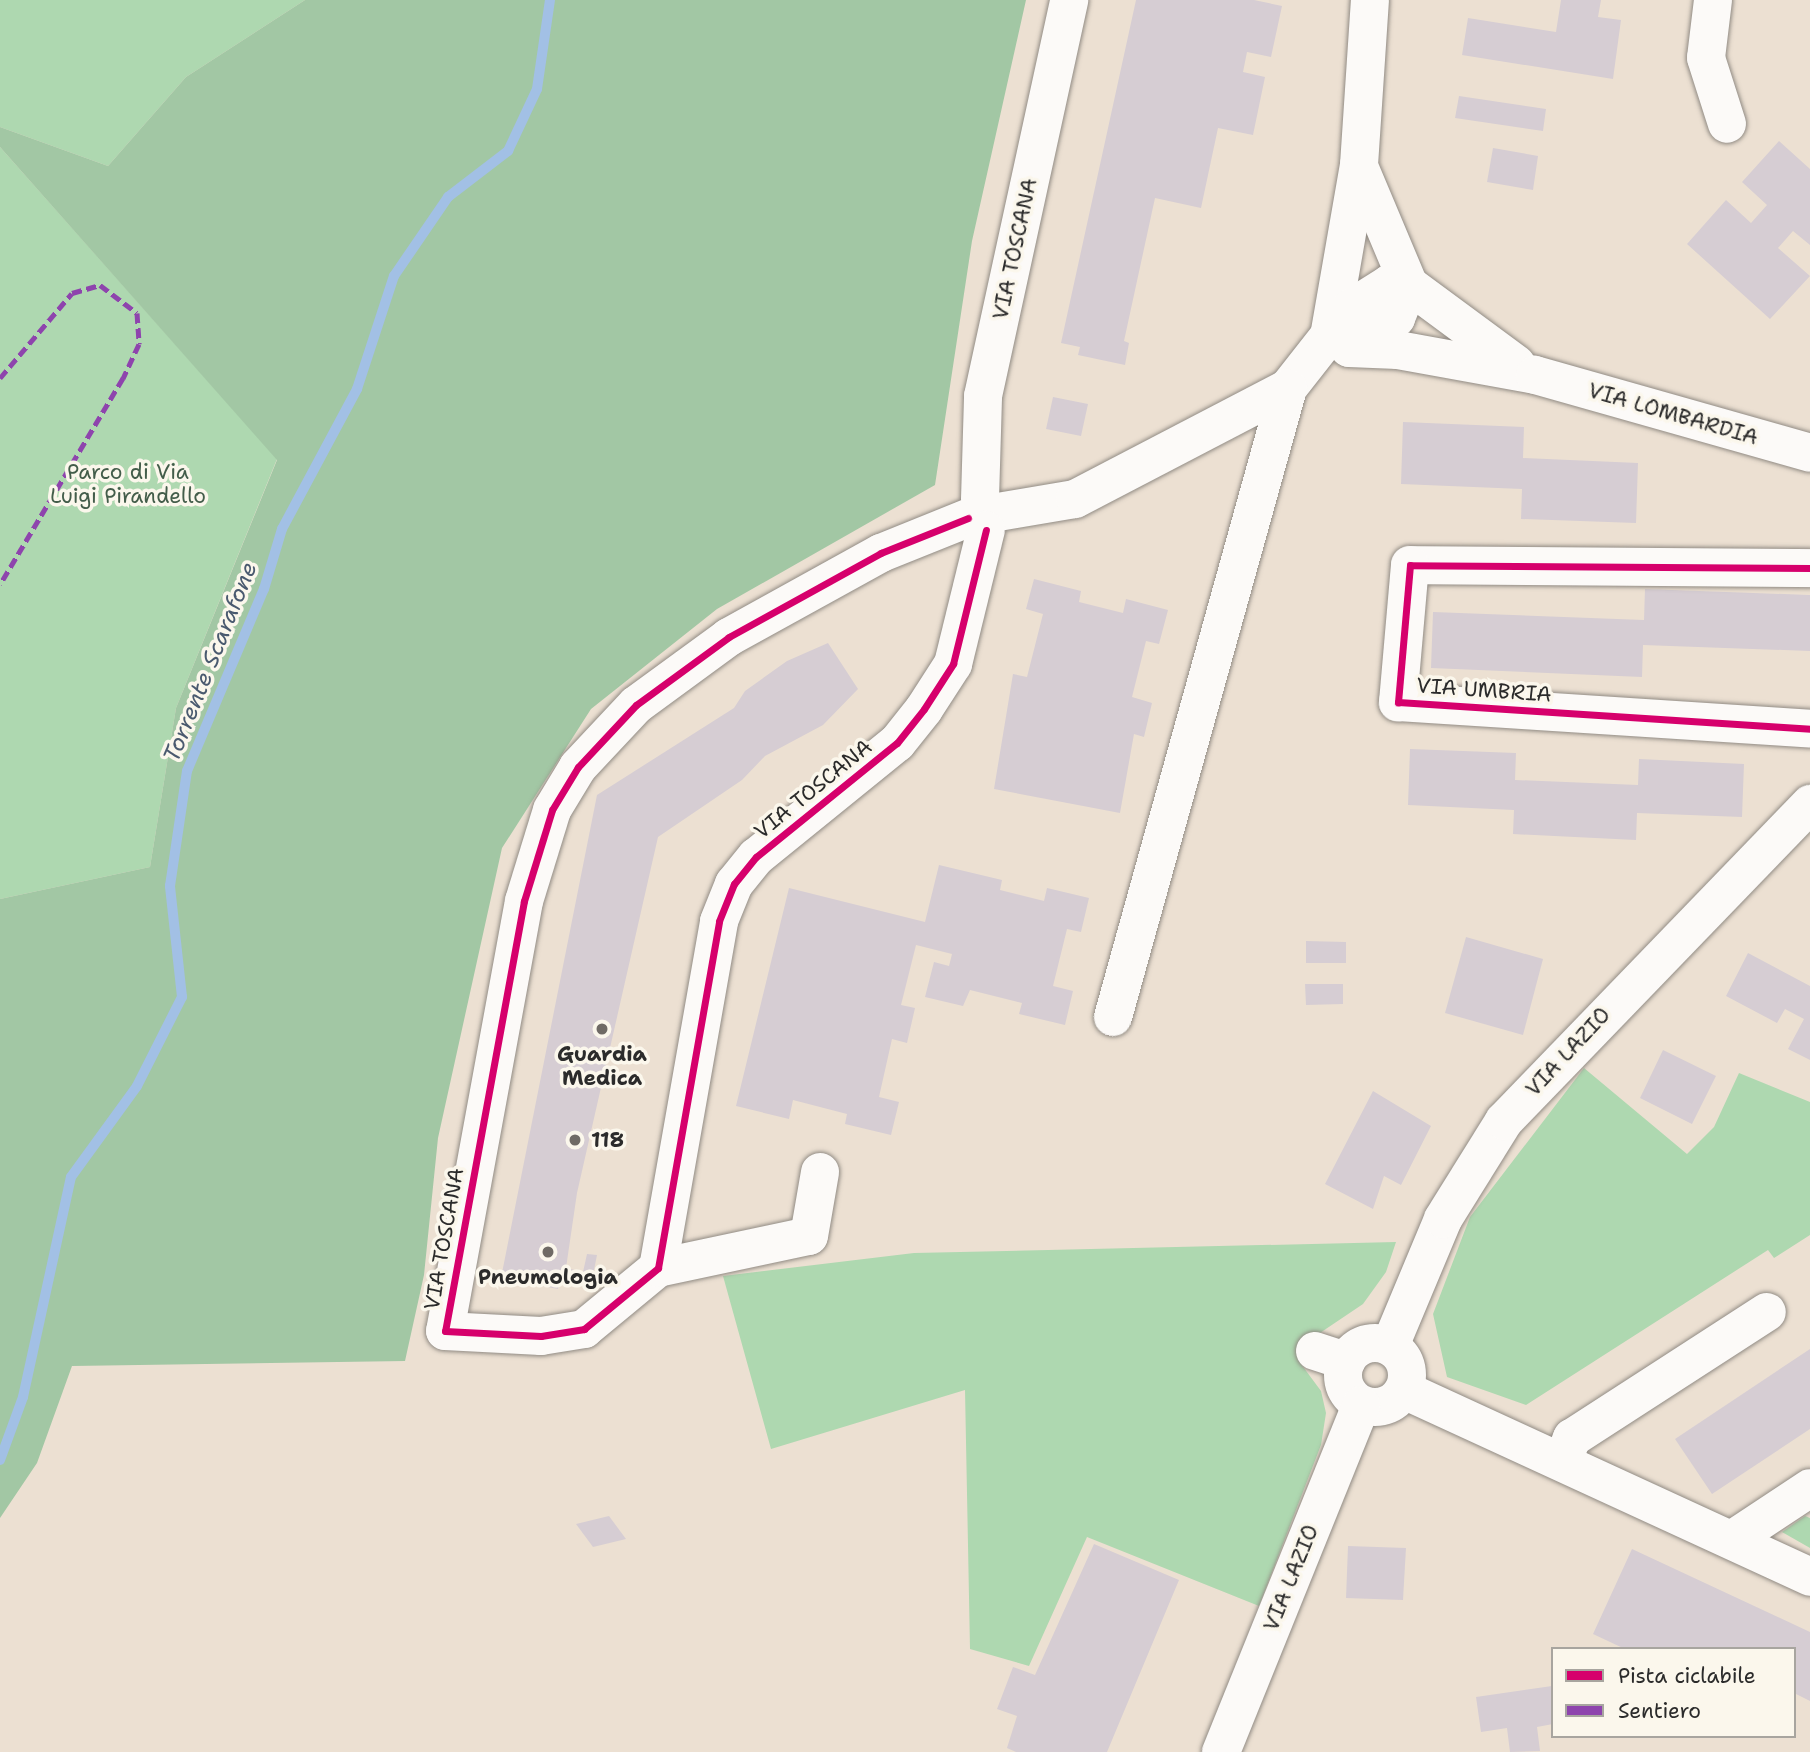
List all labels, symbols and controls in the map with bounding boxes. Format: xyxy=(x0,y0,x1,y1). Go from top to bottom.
street label: VIA TOSCANA xyxy=(988,176,1042,322)
street label: VIA LOMBARDIA xyxy=(1585,378,1761,450)
park label: Parco di Via Luigi Pirandello xyxy=(50,459,206,509)
water label: Torrente Scarafone xyxy=(157,558,263,766)
street label: VIA UMBRIA xyxy=(1416,673,1552,707)
street label: VIA TOSCANA xyxy=(749,734,877,844)
street label: VIA LAZIO xyxy=(1520,1002,1616,1102)
marker: Guardia Medica xyxy=(592,1019,612,1039)
place label: Guardia Medica xyxy=(557,1041,647,1091)
place label: 118 xyxy=(591,1127,624,1153)
marker: 118 xyxy=(565,1130,585,1150)
street label: VIA TOSCANA xyxy=(419,1166,469,1312)
marker: Pneumologia xyxy=(538,1242,558,1262)
place label: Pneumologia xyxy=(478,1264,618,1290)
street label: VIA LAZIO xyxy=(1258,1521,1324,1635)
legend xyxy=(1551,1647,1796,1738)
text: Pista ciclabile xyxy=(1618,1662,1756,1690)
text: Sentiero xyxy=(1618,1697,1701,1725)

